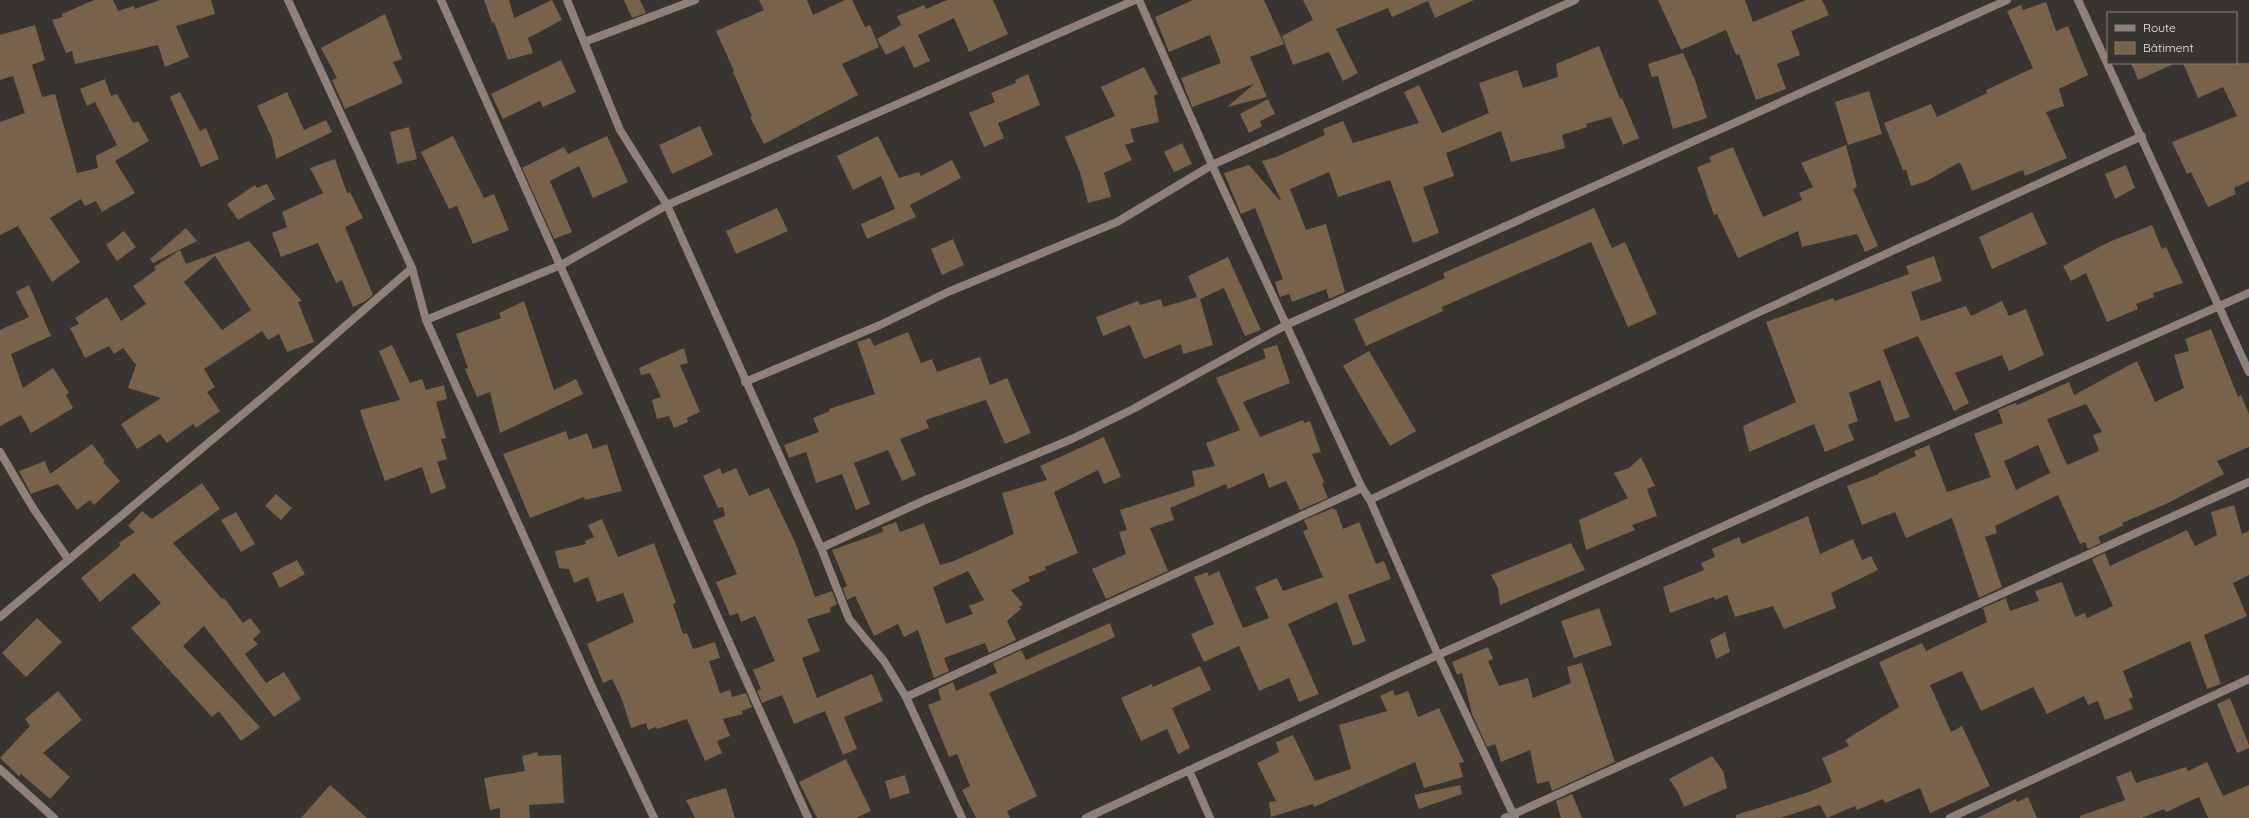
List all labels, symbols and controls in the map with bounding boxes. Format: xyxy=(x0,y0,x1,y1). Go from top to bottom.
legend xyxy=(2107,12,2237,64)
text: Route xyxy=(2143,20,2176,35)
text: Bâtiment xyxy=(2143,40,2193,55)

